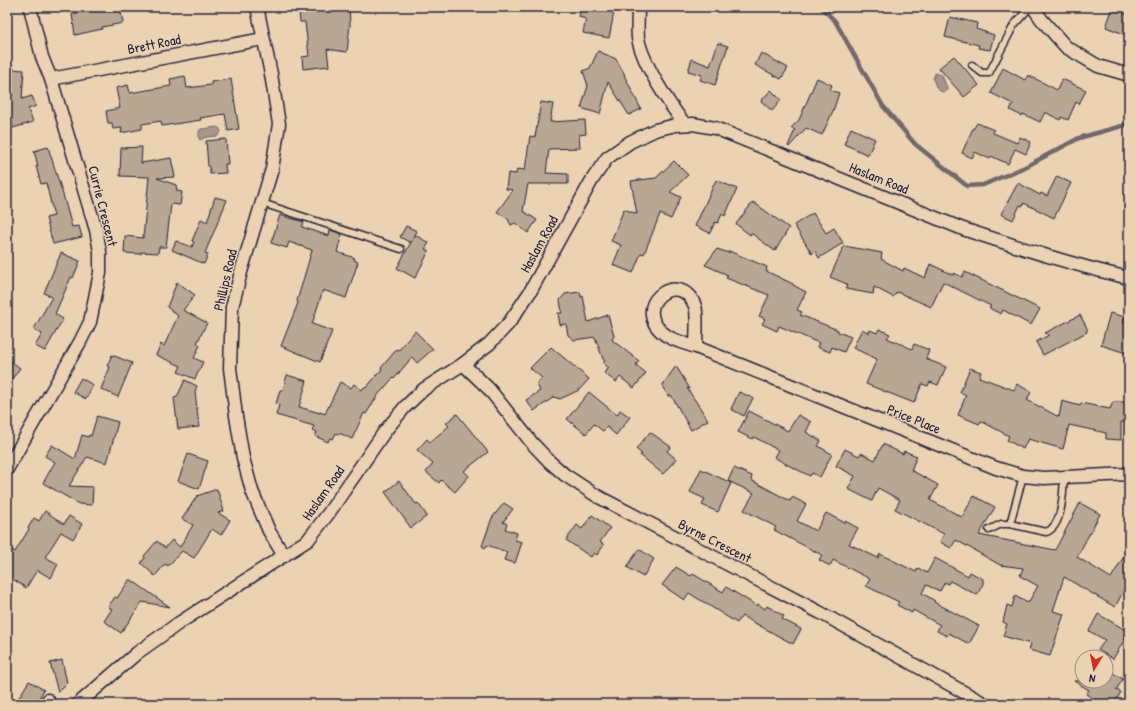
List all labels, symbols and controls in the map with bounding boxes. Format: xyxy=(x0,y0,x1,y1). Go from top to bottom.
street label: Brett Road xyxy=(126,29,183,58)
street label: Haslam Road xyxy=(847,157,912,198)
street label: Currie Crescent xyxy=(84,164,123,248)
street label: Haslam Road xyxy=(515,211,562,276)
street label: Phillips Road xyxy=(208,247,242,313)
street label: Price Place xyxy=(884,399,944,438)
street label: Haslam Road xyxy=(297,461,349,524)
street label: Byrne Crescent xyxy=(675,514,755,568)
north arrow xyxy=(1074,649,1114,689)
text: N xyxy=(1088,671,1096,686)

